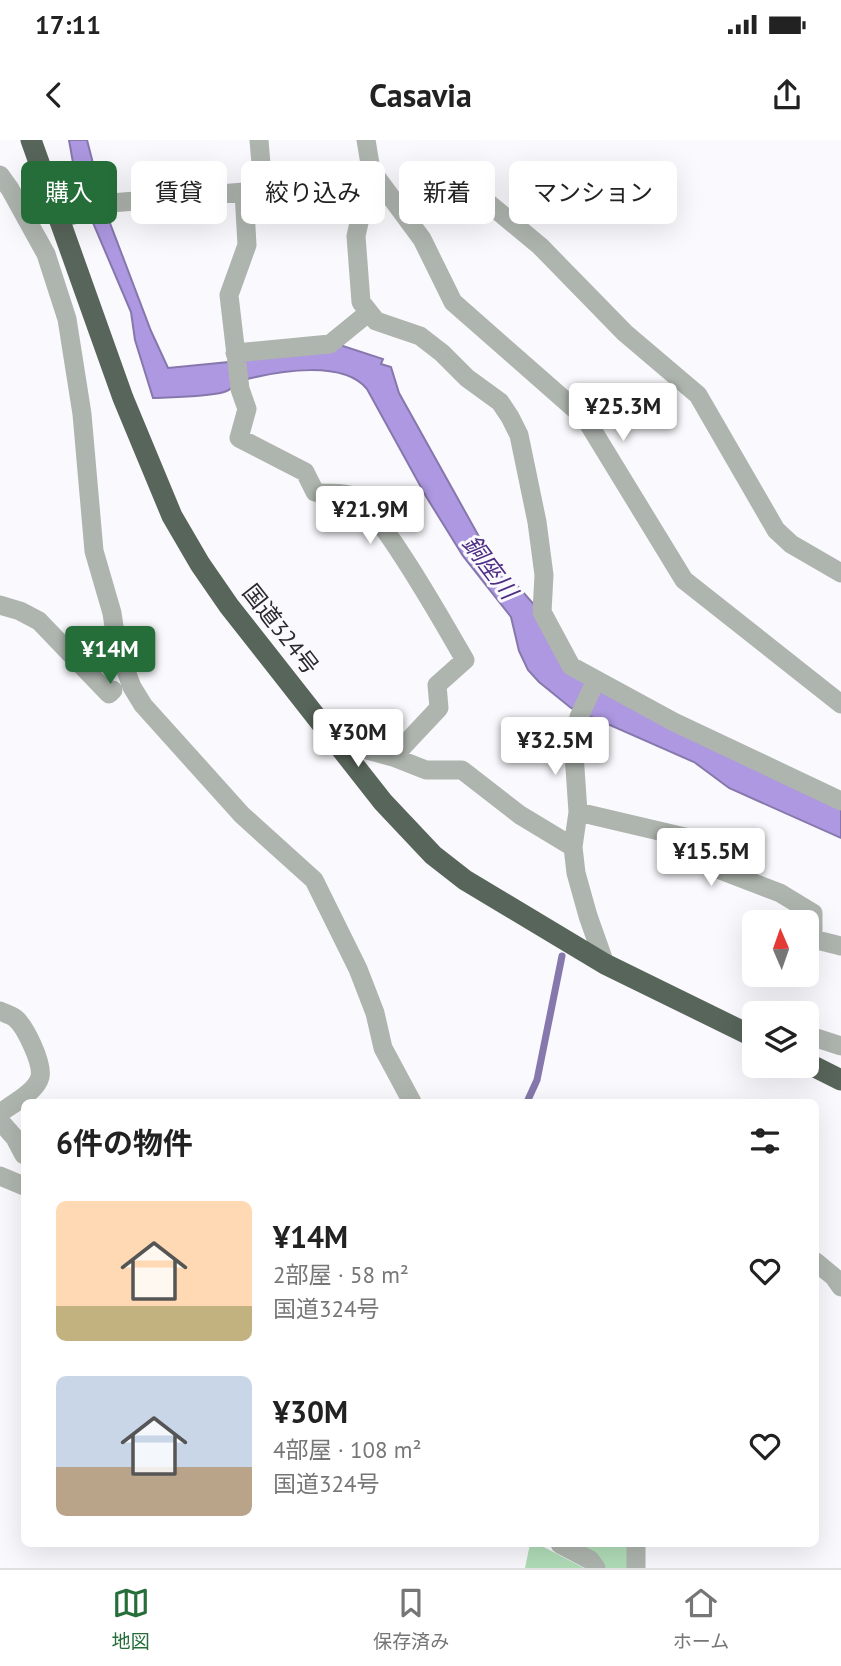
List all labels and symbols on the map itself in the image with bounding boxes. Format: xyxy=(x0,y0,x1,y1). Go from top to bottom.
pin: ¥25.3M xyxy=(566,384,680,443)
pin: ¥21.9M xyxy=(313,486,427,546)
water label: 銅座川 xyxy=(456,529,526,607)
street label: 国道324号 xyxy=(237,578,325,680)
pin: ¥14M xyxy=(69,626,151,686)
pin: ¥30M xyxy=(317,710,399,769)
pin: ¥32.5M xyxy=(498,718,612,777)
pin: ¥15.5M xyxy=(654,828,768,888)
north arrow xyxy=(742,910,819,987)

